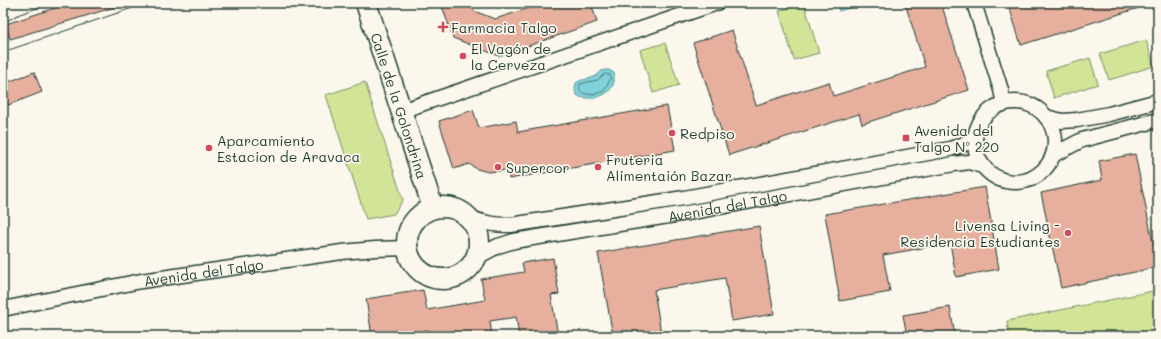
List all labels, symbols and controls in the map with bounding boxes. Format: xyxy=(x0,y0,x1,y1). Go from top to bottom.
place label: Farmacia Talgo xyxy=(451,18,557,37)
marker: Farmacia Talgo xyxy=(438,22,448,32)
street label: Calle de la Golondrina xyxy=(367,30,432,181)
place label: El Vagón de la Cerveza xyxy=(471,39,551,74)
marker: El Vagón de la Cerveza xyxy=(458,51,468,61)
place label: Avenida del Talgo Nº 220 xyxy=(914,121,999,156)
place label: Redpiso xyxy=(680,124,735,143)
marker: Redpiso xyxy=(667,128,677,138)
place label: Aparcamiento Estacion de Aravaca xyxy=(217,131,360,166)
marker: Avenida del Talgo Nº 220 xyxy=(901,133,911,143)
marker: Aparcamiento Estacion de Aravaca xyxy=(204,143,214,153)
place label: Fruteria Alimentaión Bazar xyxy=(606,150,732,185)
place label: Supercor xyxy=(506,158,569,177)
marker: Supercor xyxy=(493,162,503,172)
marker: Fruteria Alimentaión Bazar xyxy=(593,162,603,172)
street label: Avenida del Talgo xyxy=(666,185,788,225)
place label: Livensa Living - Residencia Estudiantes xyxy=(900,216,1060,251)
marker: Livensa Living - Residencia Estudiantes xyxy=(1063,228,1073,238)
street label: Avenida del Talgo xyxy=(142,254,265,290)

